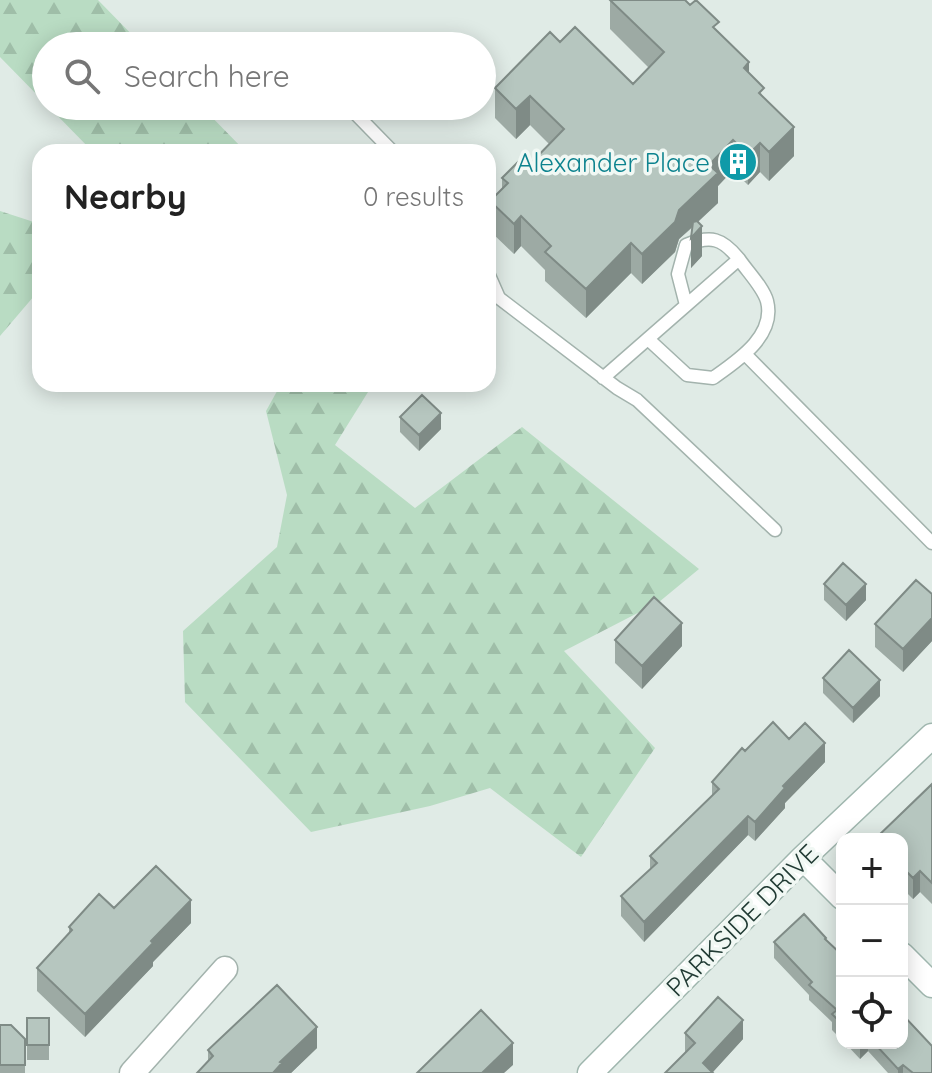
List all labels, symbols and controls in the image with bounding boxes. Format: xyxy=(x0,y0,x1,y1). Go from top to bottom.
search box xyxy=(32,32,496,120)
icon: search xyxy=(60,54,104,98)
text: Search here xyxy=(124,57,290,95)
building icon: Alexander Place xyxy=(717,141,759,183)
place label: Alexander Place xyxy=(517,146,710,179)
text: Nearby xyxy=(64,175,187,218)
text: 0 results xyxy=(363,180,464,213)
map controls xyxy=(836,833,908,1049)
button: + xyxy=(836,833,908,905)
street label: PARKSIDE DRIVE xyxy=(659,837,825,1003)
button: − xyxy=(836,905,908,977)
button: locate xyxy=(836,977,908,1049)

